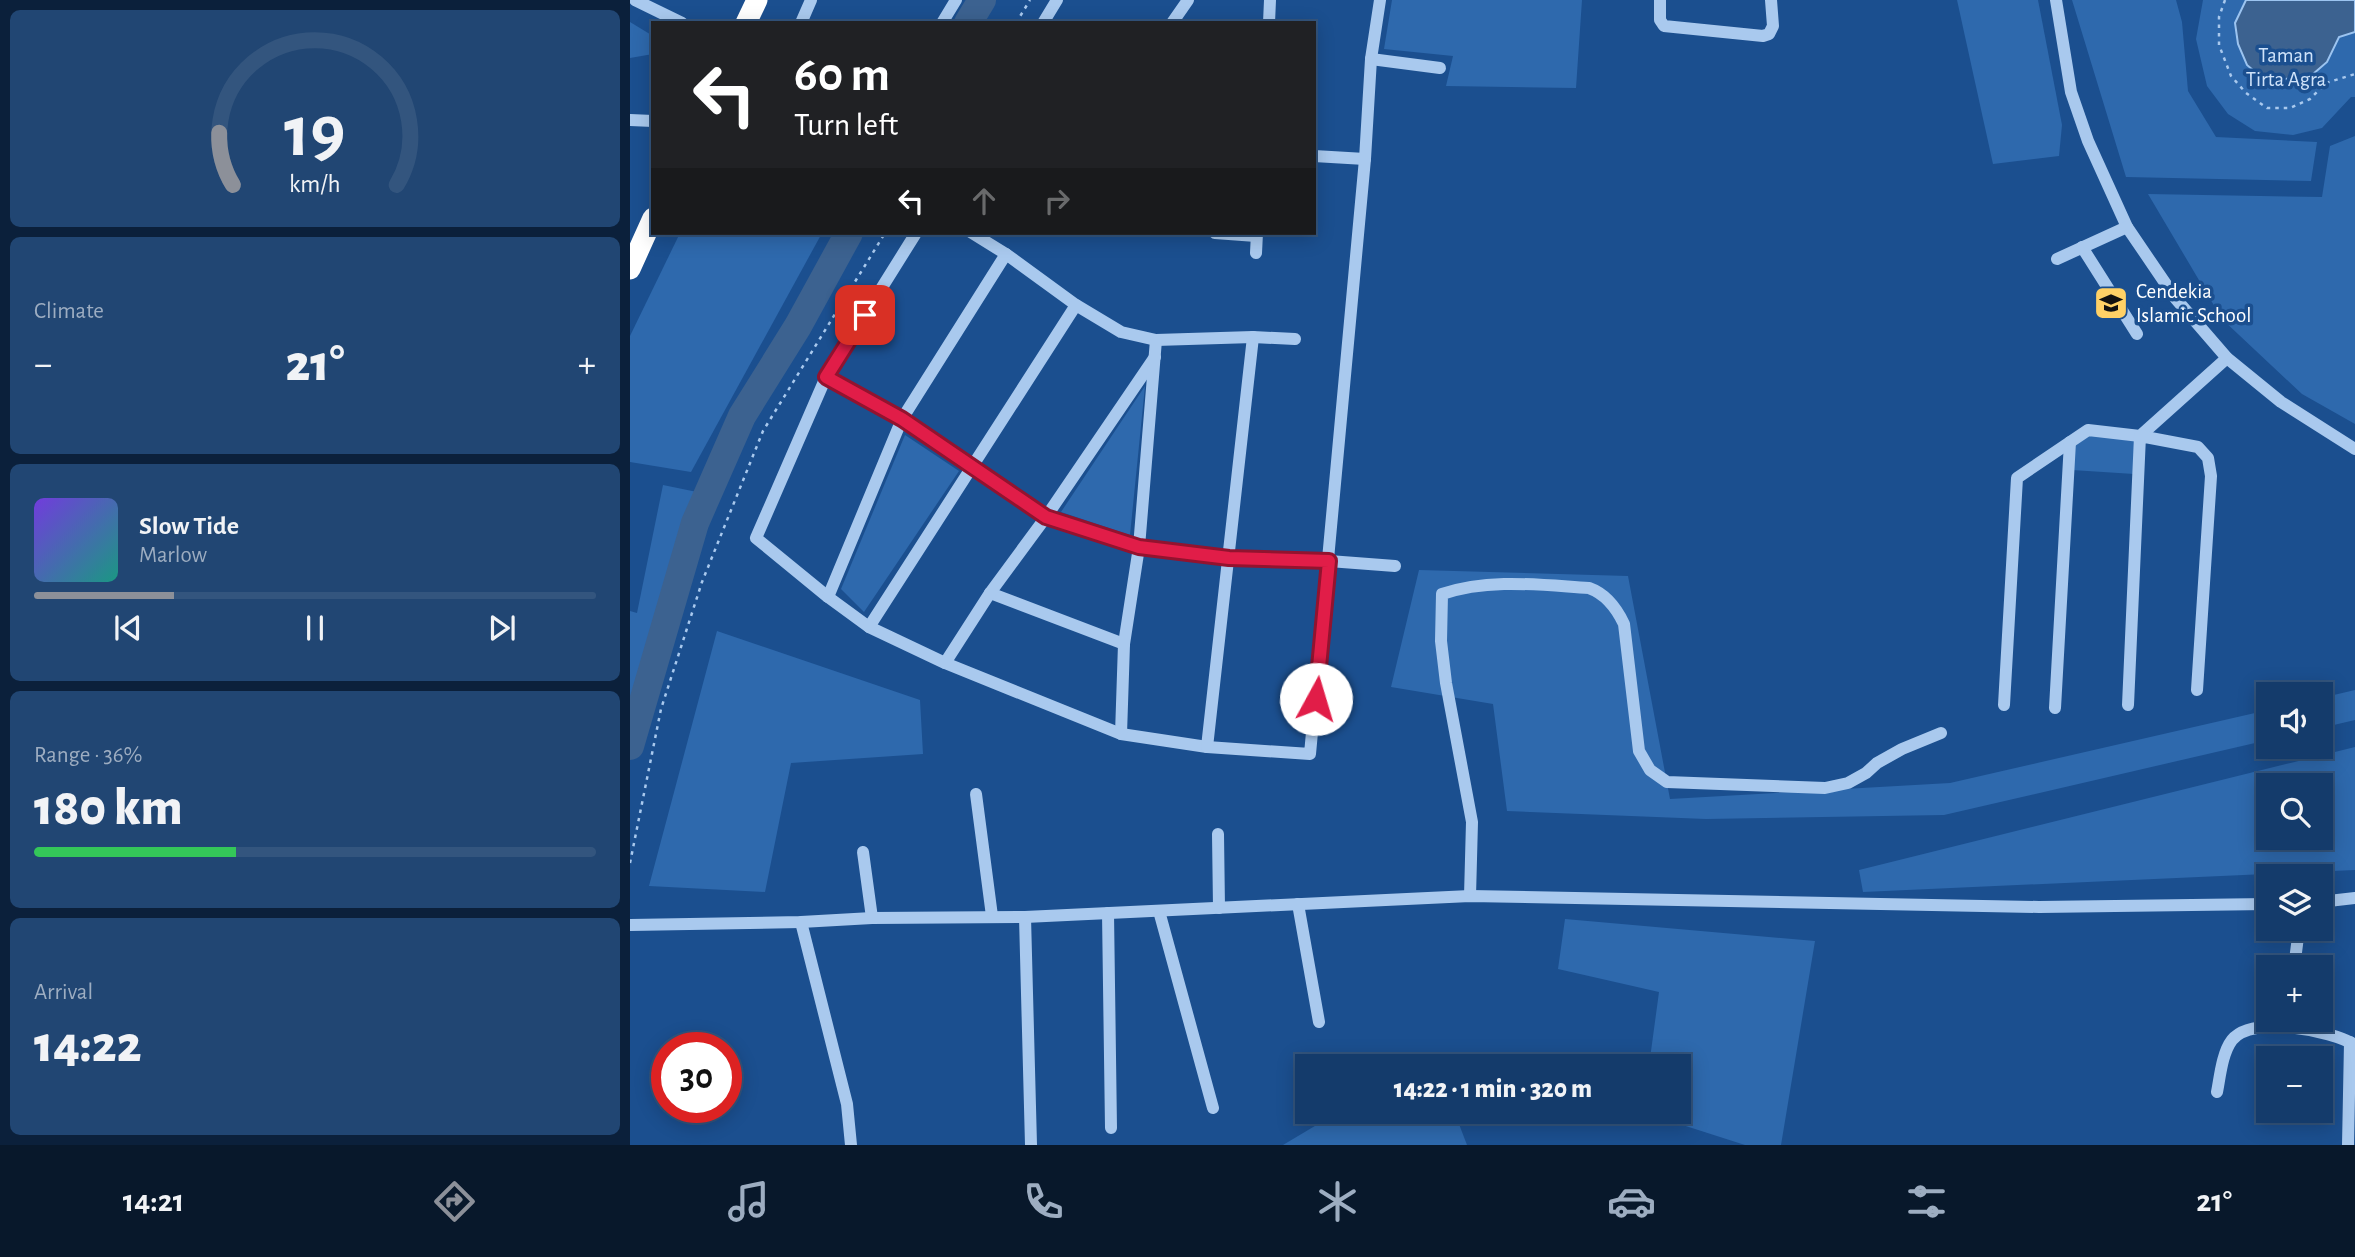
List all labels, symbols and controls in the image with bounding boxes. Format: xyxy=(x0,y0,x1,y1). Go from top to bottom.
park label: Taman Tirta Agra xyxy=(2246,45,2327,90)
icon: left xyxy=(679,49,770,140)
text: 60 m xyxy=(794,51,890,100)
text: 19 xyxy=(284,97,346,170)
text: Turn left xyxy=(794,109,898,141)
text: km/h xyxy=(289,171,341,196)
icon: left xyxy=(892,182,930,220)
icon: ahead xyxy=(965,182,1003,220)
icon: right xyxy=(1038,182,1076,220)
place label: Cendekia Islamic School xyxy=(2136,281,2251,326)
school or university icon: Cendekia Islamic School xyxy=(2092,284,2130,322)
pin xyxy=(835,285,895,345)
icon: arrive xyxy=(846,296,884,334)
text: Climate xyxy=(34,300,104,323)
text: 21° xyxy=(285,338,345,390)
text: − xyxy=(34,346,52,384)
text: + xyxy=(578,346,596,384)
text: Slow Tide xyxy=(139,513,239,539)
text: Marlow xyxy=(139,544,207,567)
icon: previous xyxy=(109,609,147,647)
icon: pause xyxy=(296,609,334,647)
icon: next xyxy=(483,609,521,647)
position arrow xyxy=(1279,662,1353,736)
map controls xyxy=(2256,682,2333,1123)
button: sound xyxy=(2256,682,2333,759)
text: Range · 36% xyxy=(34,744,142,767)
button: search xyxy=(2256,773,2333,850)
text: 180 km xyxy=(34,782,183,834)
button: layers xyxy=(2256,864,2333,941)
button: + xyxy=(2256,955,2333,1032)
text: Arrival xyxy=(34,981,93,1004)
text: 14:22 xyxy=(34,1019,142,1071)
speed limit sign: 30 xyxy=(651,1032,742,1123)
button: − xyxy=(2256,1046,2333,1123)
text: 14:22 · 1 min · 320 m xyxy=(1394,1076,1592,1102)
icon: directions xyxy=(430,1177,479,1226)
icon: music xyxy=(724,1177,773,1226)
icon: phone xyxy=(1019,1177,1068,1226)
icon: climate xyxy=(1313,1177,1362,1226)
icon: car xyxy=(1607,1177,1656,1226)
icon: filters xyxy=(1902,1177,1951,1226)
text: 14:21 xyxy=(123,1185,184,1217)
text: 21° xyxy=(2196,1185,2232,1217)

